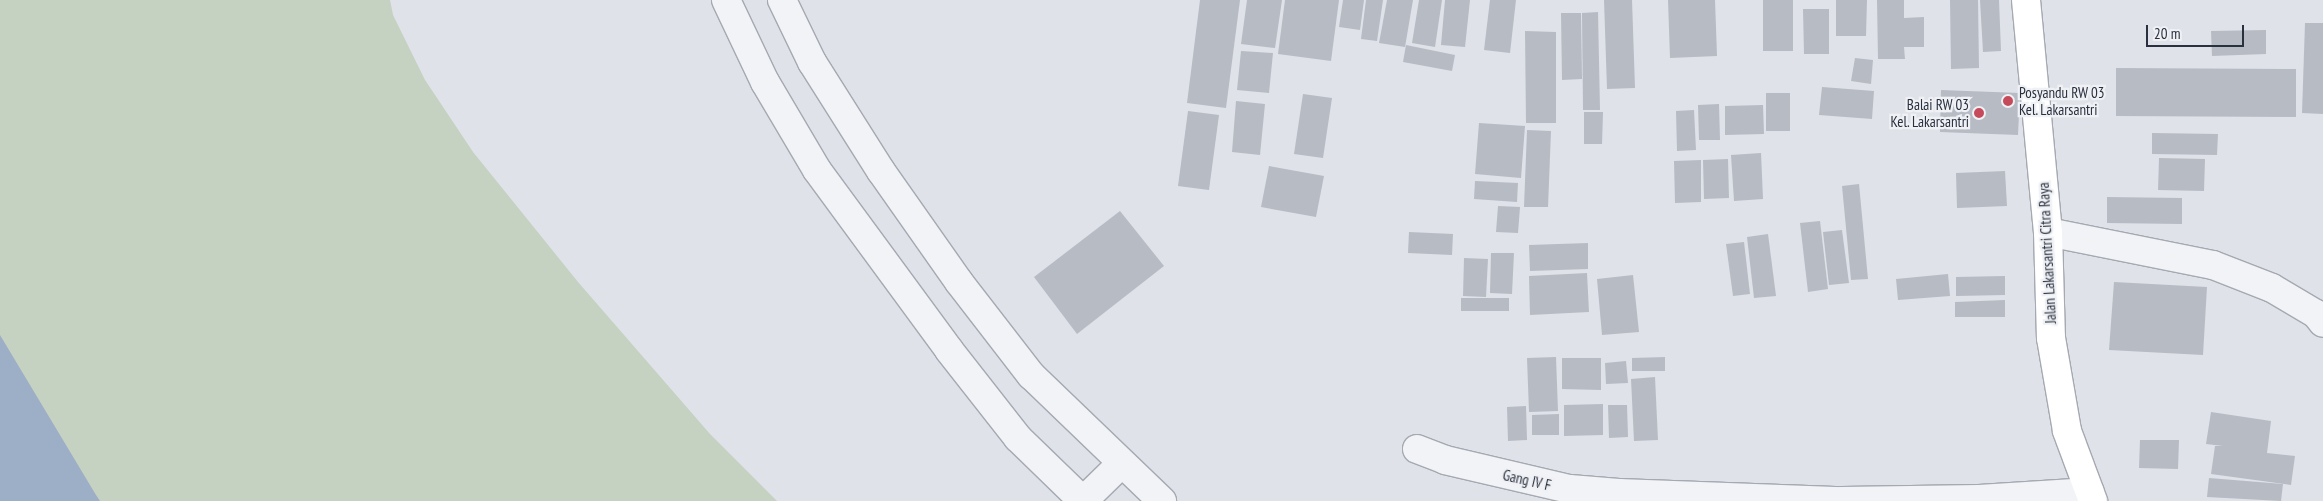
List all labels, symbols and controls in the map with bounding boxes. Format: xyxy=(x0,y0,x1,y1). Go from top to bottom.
scale bar xyxy=(2148,15,2246,47)
text: 20 m xyxy=(2154,24,2180,43)
place label: Posyandu RW 03 Kel. Lakarsantri xyxy=(2019,83,2105,118)
marker: Posyandu RW 03 Kel. Lakarsantri xyxy=(2001,94,2015,108)
place label: Balai RW 03 Kel. Lakarsantri xyxy=(1890,95,1969,130)
marker: Balai RW 03 Kel. Lakarsantri xyxy=(1973,107,1985,119)
street label: Jalan Lakarsantri Citra Raya xyxy=(2034,182,2060,324)
street label: Gang IV F xyxy=(1501,466,1553,494)

